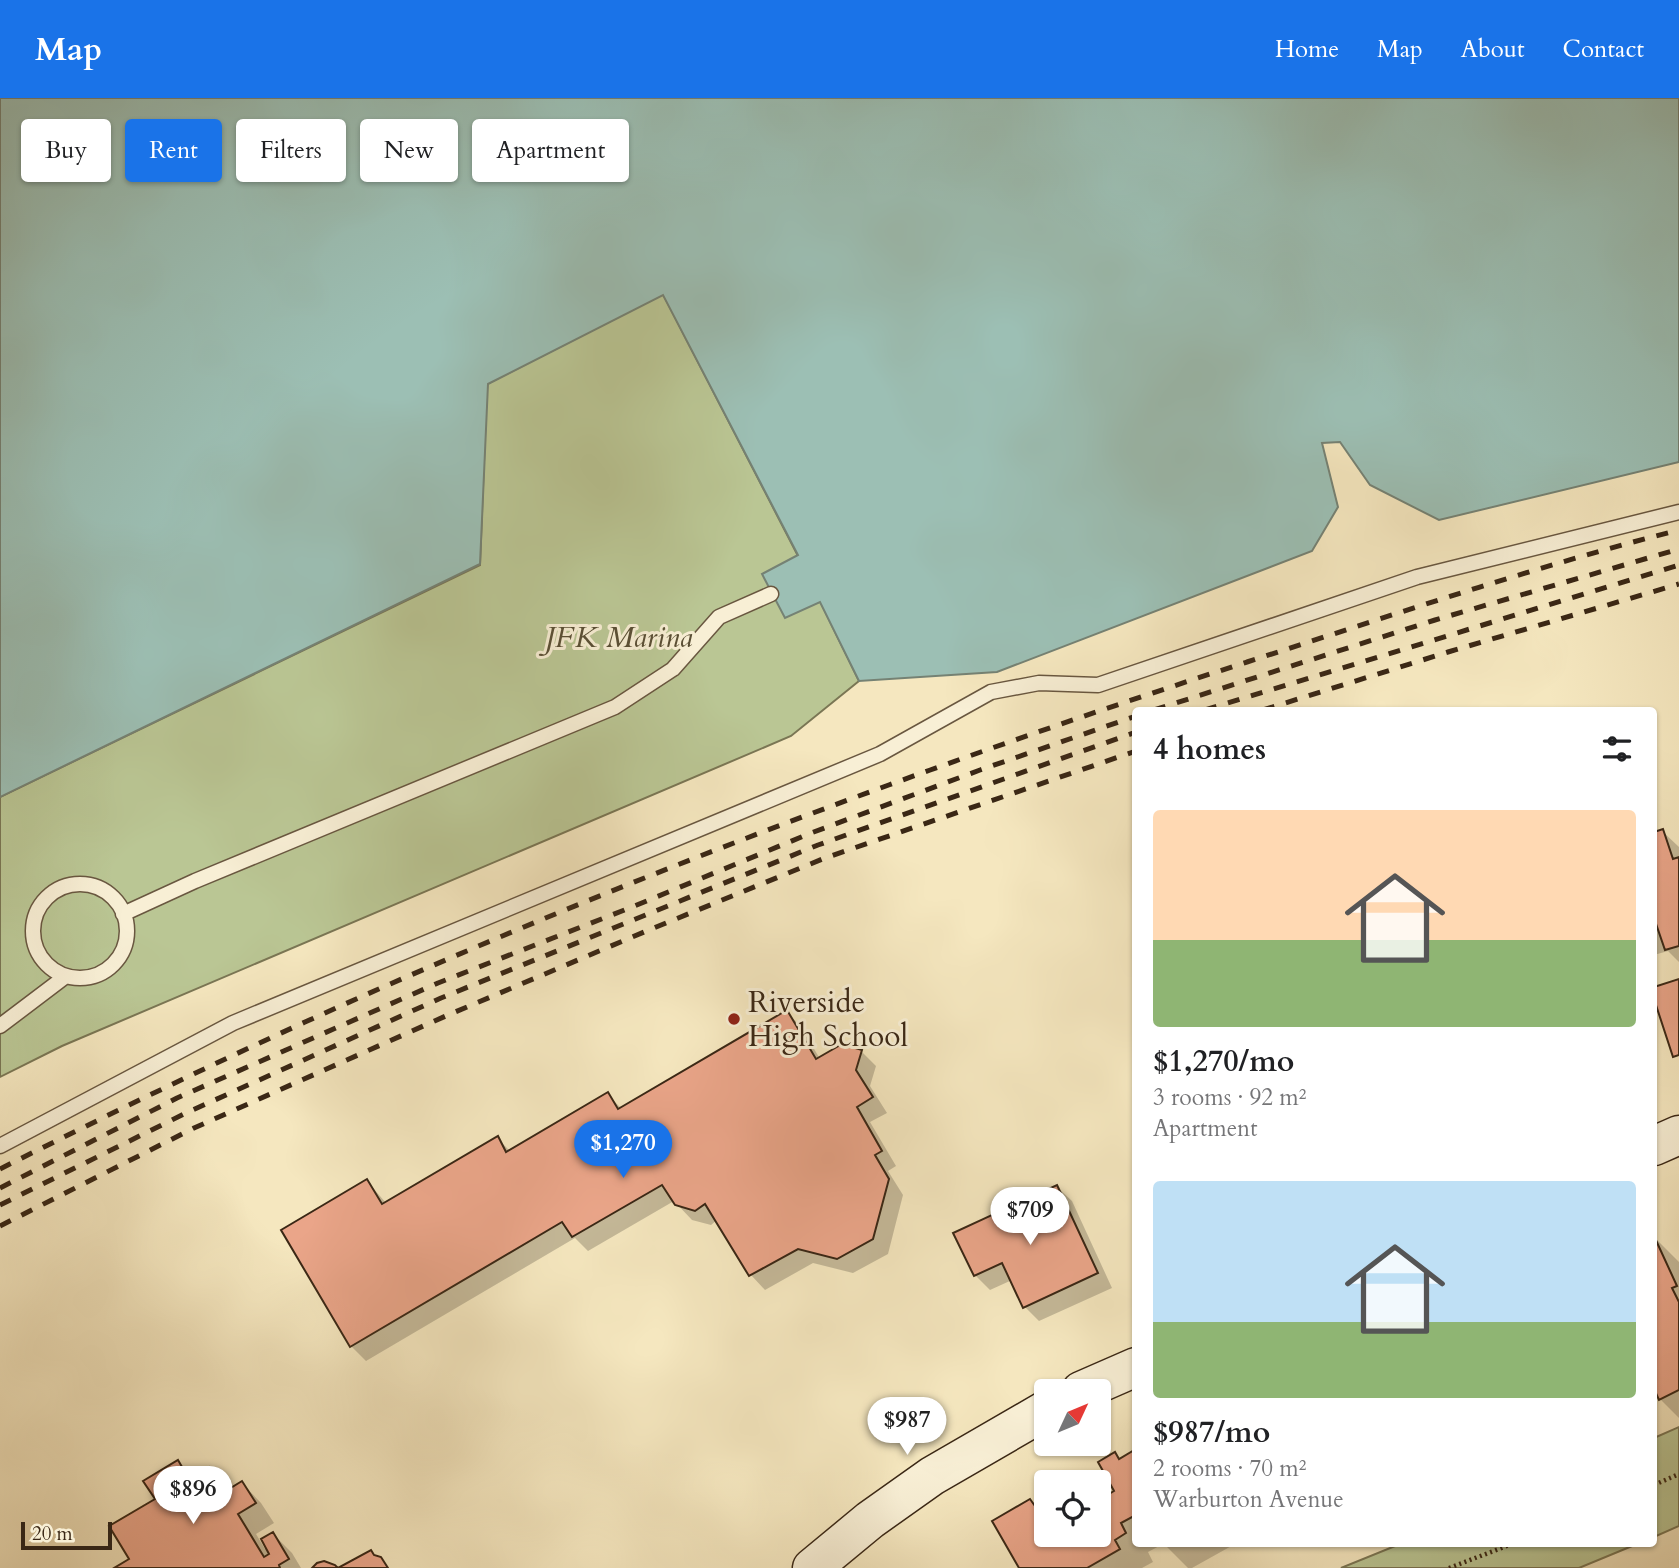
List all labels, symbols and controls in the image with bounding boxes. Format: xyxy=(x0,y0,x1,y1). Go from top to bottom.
text: Map xyxy=(35,27,102,72)
text: Home xyxy=(1275,33,1339,66)
text: Map xyxy=(1377,33,1423,66)
text: About xyxy=(1461,33,1525,66)
text: Contact xyxy=(1563,33,1644,66)
chip: Buy xyxy=(21,119,111,182)
chip: Rent xyxy=(125,119,222,182)
chip: Filters xyxy=(236,119,346,182)
chip: New xyxy=(360,119,458,182)
chip: Apartment xyxy=(472,119,629,182)
park label: JFK Marina xyxy=(538,617,693,658)
text: 4 homes xyxy=(1153,729,1266,770)
icon: filters xyxy=(1598,730,1636,768)
icon: home xyxy=(1332,855,1458,981)
place label: Riverside High School xyxy=(748,982,908,1057)
marker: Riverside High School xyxy=(726,1011,742,1027)
text: $1,270/mo xyxy=(1153,1041,1294,1082)
text: 3 rooms · 92 m² xyxy=(1153,1082,1306,1113)
text: Apartment xyxy=(1153,1113,1257,1144)
pin: $1,270 xyxy=(566,1121,680,1180)
text: $1,270 xyxy=(590,1127,656,1158)
pin: $709 xyxy=(989,1188,1071,1247)
text: $709 xyxy=(1006,1194,1054,1225)
icon: home xyxy=(1332,1226,1458,1352)
north arrow xyxy=(1034,1379,1111,1456)
map controls xyxy=(1034,1379,1111,1547)
pin: $987 xyxy=(866,1398,948,1457)
text: $987 xyxy=(883,1404,931,1435)
text: $987/mo xyxy=(1153,1412,1270,1453)
text: 2 rooms · 70 m² xyxy=(1153,1453,1306,1484)
pin: $896 xyxy=(152,1466,234,1526)
button: locate xyxy=(1034,1470,1111,1547)
text: $896 xyxy=(169,1473,217,1504)
text: Warburton Avenue xyxy=(1153,1484,1344,1515)
scale bar xyxy=(21,1519,112,1551)
text: 20 m xyxy=(32,1521,73,1547)

